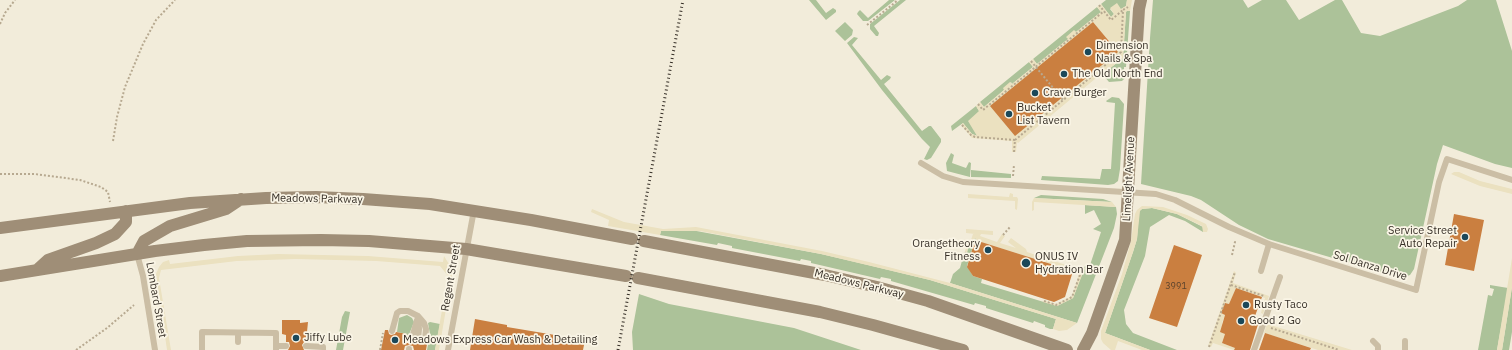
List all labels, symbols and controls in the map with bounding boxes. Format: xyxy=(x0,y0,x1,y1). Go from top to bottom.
place label: Dimension Nails & Spa xyxy=(1096,39,1152,65)
marker: Dimension Nails & Spa xyxy=(1083,47,1093,57)
place label: The Old North End xyxy=(1072,67,1163,81)
marker: The Old North End xyxy=(1059,69,1069,79)
place label: Crave Burger xyxy=(1043,86,1107,100)
marker: Crave Burger xyxy=(1030,88,1040,98)
place label: Bucket List Tavern xyxy=(1017,101,1070,127)
marker: Bucket List Tavern xyxy=(1004,109,1014,119)
street label: Limelight Avenue xyxy=(1120,136,1138,222)
street label: Meadows Parkway xyxy=(271,192,363,206)
place label: Service Street Auto Repair xyxy=(1388,224,1457,250)
marker: Service Street Auto Repair xyxy=(1460,232,1470,242)
place label: Orangetheory Fitness xyxy=(912,237,980,263)
street label: Regent Street xyxy=(439,244,463,312)
marker: Orangetheory Fitness xyxy=(983,245,993,255)
street label: Sol Danza Drive xyxy=(1331,248,1409,284)
place label: ONUS IV Hydration Bar xyxy=(1035,250,1103,276)
marker: ONUS IV Hydration Bar xyxy=(1020,257,1032,269)
street label: Lombard Street xyxy=(143,261,169,339)
street label: Meadows Parkway xyxy=(813,267,905,301)
house number: 3991 xyxy=(1165,281,1187,291)
place label: Rusty Taco xyxy=(1254,298,1308,312)
marker: Rusty Taco xyxy=(1241,300,1251,310)
place label: Good 2 Go xyxy=(1249,314,1301,328)
marker: Good 2 Go xyxy=(1236,316,1246,326)
place label: Jiffy Lube xyxy=(304,331,352,345)
marker: Jiffy Lube xyxy=(291,333,301,343)
place label: Meadows Express Car Wash & Detailing xyxy=(403,333,597,347)
marker: Meadows Express Car Wash & Detailing xyxy=(390,335,400,345)

